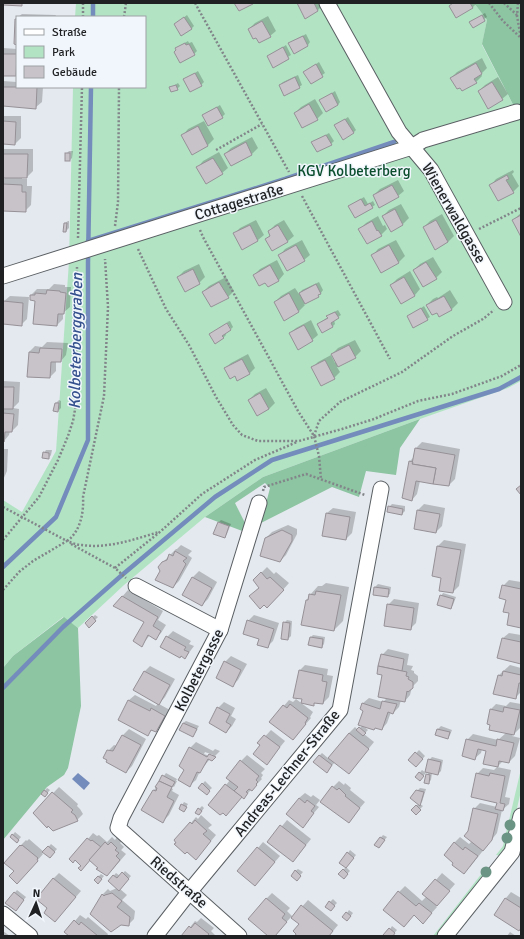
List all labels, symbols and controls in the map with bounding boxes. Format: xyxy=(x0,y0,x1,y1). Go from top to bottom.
legend xyxy=(16,16,146,88)
text: Straße xyxy=(52,25,87,40)
text: Park xyxy=(52,45,75,60)
text: Gebäude xyxy=(52,65,97,80)
street label: Wienerwaldgasse xyxy=(418,160,490,266)
park label: KGV Kolbeterberg xyxy=(297,162,411,180)
street label: Cottagestraße xyxy=(192,180,286,224)
water label: Kolbeterberggraben xyxy=(65,271,87,409)
street label: Kolbetergasse xyxy=(170,626,228,714)
street label: Andreas-Lechner-Straße xyxy=(230,706,344,840)
street label: Riedstraße xyxy=(147,852,211,912)
north arrow xyxy=(16,883,56,923)
text: N xyxy=(32,887,41,900)

